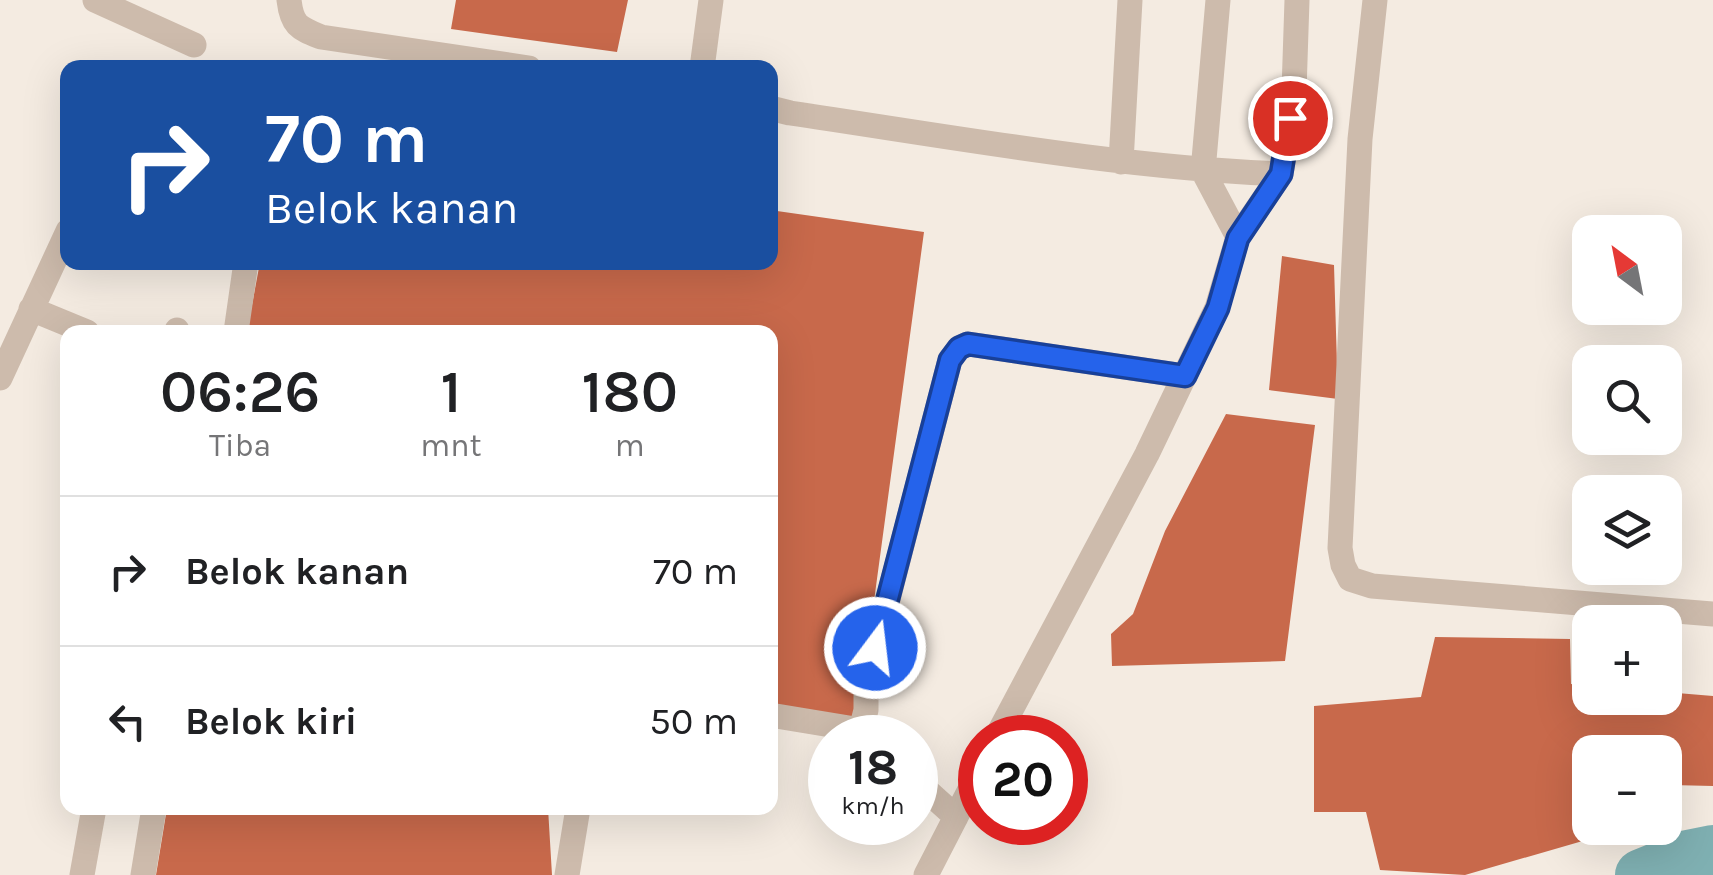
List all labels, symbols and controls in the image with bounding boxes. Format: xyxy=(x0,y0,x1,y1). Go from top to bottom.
pin xyxy=(1248,76,1333,161)
icon: arrive xyxy=(1263,91,1318,146)
text: 70 m xyxy=(265,98,428,180)
icon: right xyxy=(100,100,230,230)
text: Belok kanan xyxy=(265,182,519,234)
north arrow xyxy=(1572,215,1682,325)
map controls xyxy=(1572,215,1682,845)
button: search xyxy=(1572,345,1682,455)
text: 06:26 xyxy=(160,357,320,427)
text: 1 xyxy=(440,357,461,427)
text: 180 xyxy=(582,357,678,427)
text: Tiba xyxy=(209,427,271,464)
text: mnt xyxy=(420,427,482,464)
text: m xyxy=(615,427,645,464)
button: layers xyxy=(1572,475,1682,585)
icon: right xyxy=(100,544,155,599)
text: Belok kanan xyxy=(185,549,409,594)
text: 70 m xyxy=(653,549,738,594)
position arrow xyxy=(823,596,927,700)
button: + xyxy=(1572,605,1682,715)
icon: left xyxy=(100,694,155,749)
text: Belok kiri xyxy=(185,699,357,744)
text: 50 m xyxy=(649,699,738,744)
speed limit sign: 20 xyxy=(958,715,1088,845)
button: − xyxy=(1572,735,1682,845)
text: 18 xyxy=(848,738,898,797)
text: km/h xyxy=(841,791,905,820)

